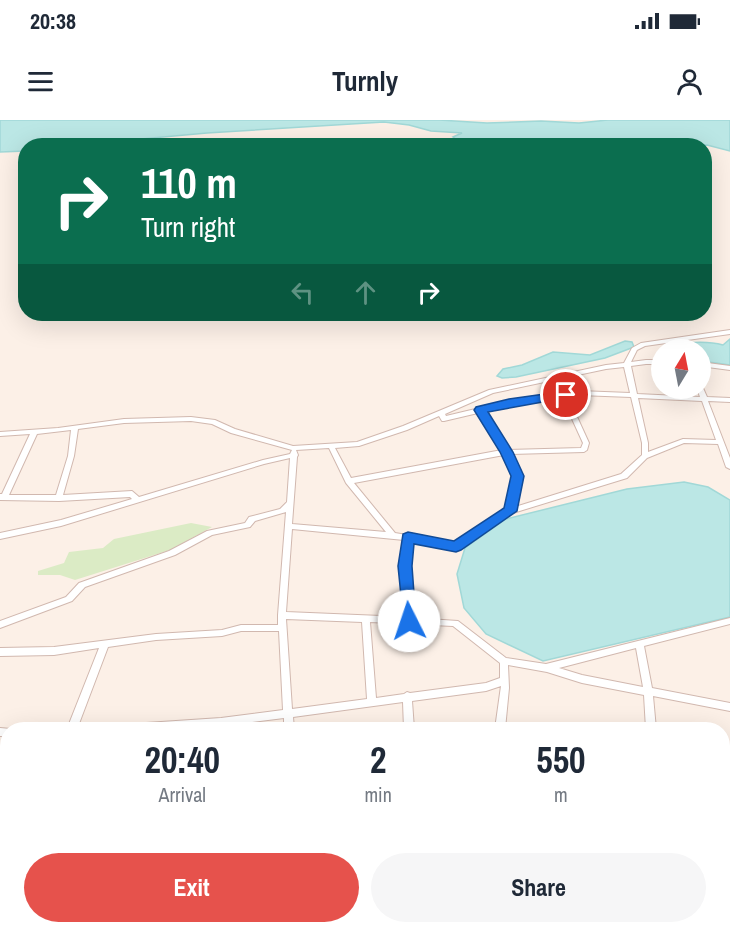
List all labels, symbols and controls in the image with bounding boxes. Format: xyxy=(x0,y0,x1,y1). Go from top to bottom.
text: 20:38 xyxy=(30,6,76,36)
text: Turnly xyxy=(332,63,398,99)
icon: menu xyxy=(24,65,57,98)
icon: person xyxy=(673,65,706,98)
text: 110 m xyxy=(141,155,237,211)
icon: right xyxy=(42,162,120,240)
text: Turn right xyxy=(141,209,235,245)
icon: left xyxy=(286,276,319,309)
icon: ahead xyxy=(349,276,382,309)
icon: right xyxy=(412,276,445,309)
north arrow xyxy=(651,339,711,399)
map controls xyxy=(651,339,711,399)
pin xyxy=(540,369,591,420)
icon: arrive xyxy=(549,378,582,411)
position arrow xyxy=(377,589,441,653)
text: 20:40 xyxy=(144,736,220,784)
text: 2 xyxy=(370,736,386,784)
text: 550 xyxy=(536,736,586,784)
text: Arrival xyxy=(159,781,206,808)
text: min xyxy=(364,781,392,808)
text: m xyxy=(554,781,568,808)
button: Exit xyxy=(24,853,359,922)
button: Share xyxy=(371,853,706,922)

